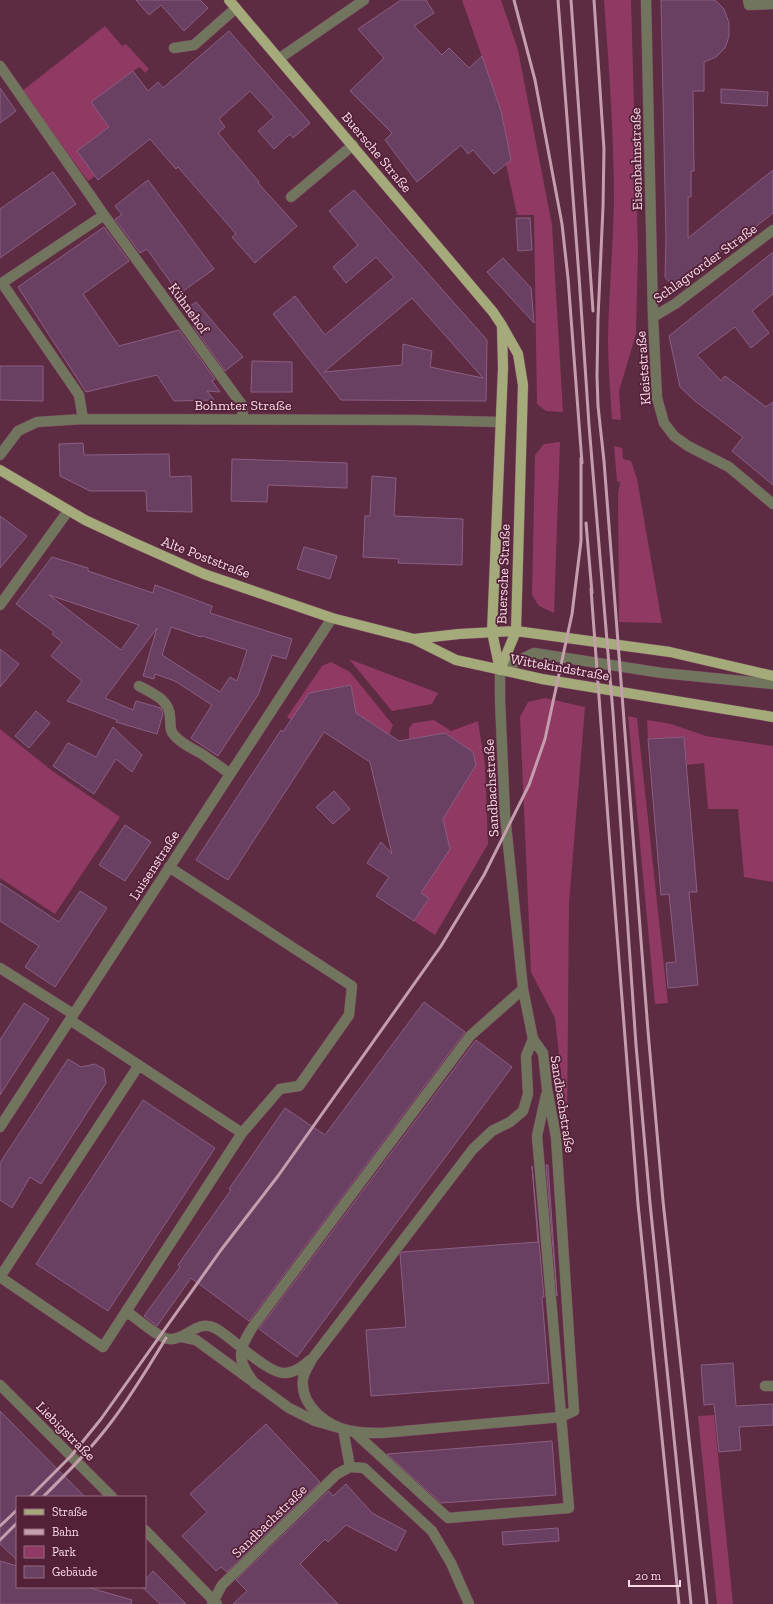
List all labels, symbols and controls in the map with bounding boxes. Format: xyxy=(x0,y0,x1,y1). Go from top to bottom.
street label: Eisenbahnstraße xyxy=(627,107,646,210)
street label: Buersche Straße xyxy=(338,109,416,196)
street label: Schlagvorder Straße xyxy=(650,220,761,307)
street label: Kühnehof xyxy=(164,280,214,338)
street label: Kleiststraße xyxy=(632,330,655,406)
street label: Bohmter Straße xyxy=(194,397,292,414)
street label: Buersche Straße xyxy=(493,523,514,624)
street label: Alte Poststraße xyxy=(159,533,253,582)
street label: Wittekindstraße xyxy=(509,650,611,685)
street label: Sandbachstraße xyxy=(480,738,503,837)
street label: Luisenstraße xyxy=(126,827,183,903)
street label: Sandbachstraße xyxy=(546,1054,579,1154)
street label: Liebigstraße xyxy=(32,1398,99,1465)
street label: Sandbachstraße xyxy=(228,1481,311,1562)
legend xyxy=(16,1496,146,1588)
text: Straße xyxy=(52,1505,88,1519)
text: Bahn xyxy=(52,1525,79,1539)
text: Park xyxy=(52,1545,77,1559)
scale bar xyxy=(629,1562,680,1588)
text: Gebäude xyxy=(52,1565,97,1579)
text: 20 m xyxy=(635,1569,662,1583)

